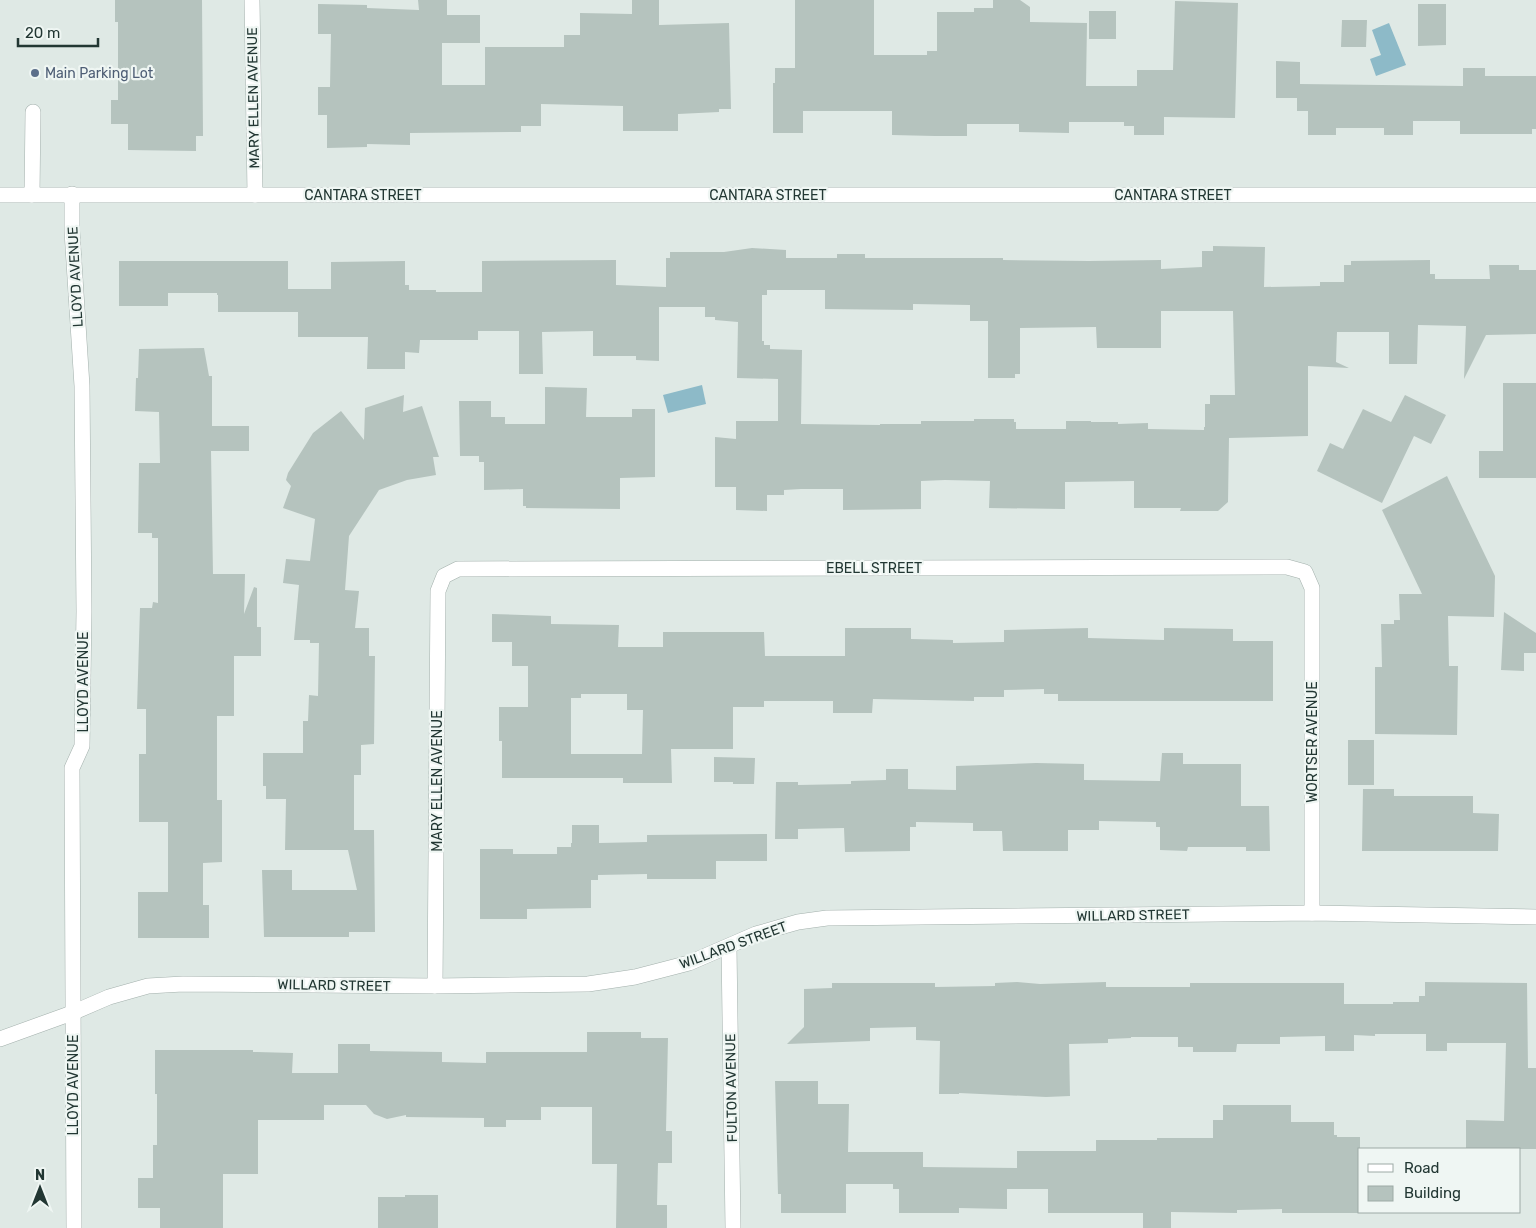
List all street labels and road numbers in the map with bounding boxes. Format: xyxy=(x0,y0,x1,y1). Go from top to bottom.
street label: MARY ELLEN AVENUE xyxy=(244,27,263,169)
street label: CANTARA STREET xyxy=(304,187,422,204)
street label: CANTARA STREET xyxy=(709,187,827,204)
street label: CANTARA STREET xyxy=(1114,187,1232,204)
street label: LLOYD AVENUE xyxy=(64,226,87,328)
street label: EBELL STREET xyxy=(826,560,922,577)
street label: LLOYD AVENUE xyxy=(75,632,92,732)
street label: WORTSER AVENUE xyxy=(1304,681,1321,803)
street label: MARY ELLEN AVENUE xyxy=(429,710,446,852)
street label: WILLARD STREET xyxy=(1076,906,1190,925)
street label: WILLARD STREET xyxy=(677,918,789,973)
street label: WILLARD STREET xyxy=(277,976,391,995)
street label: FULTON AVENUE xyxy=(722,1033,741,1143)
street label: LLOYD AVENUE xyxy=(65,1035,82,1135)

